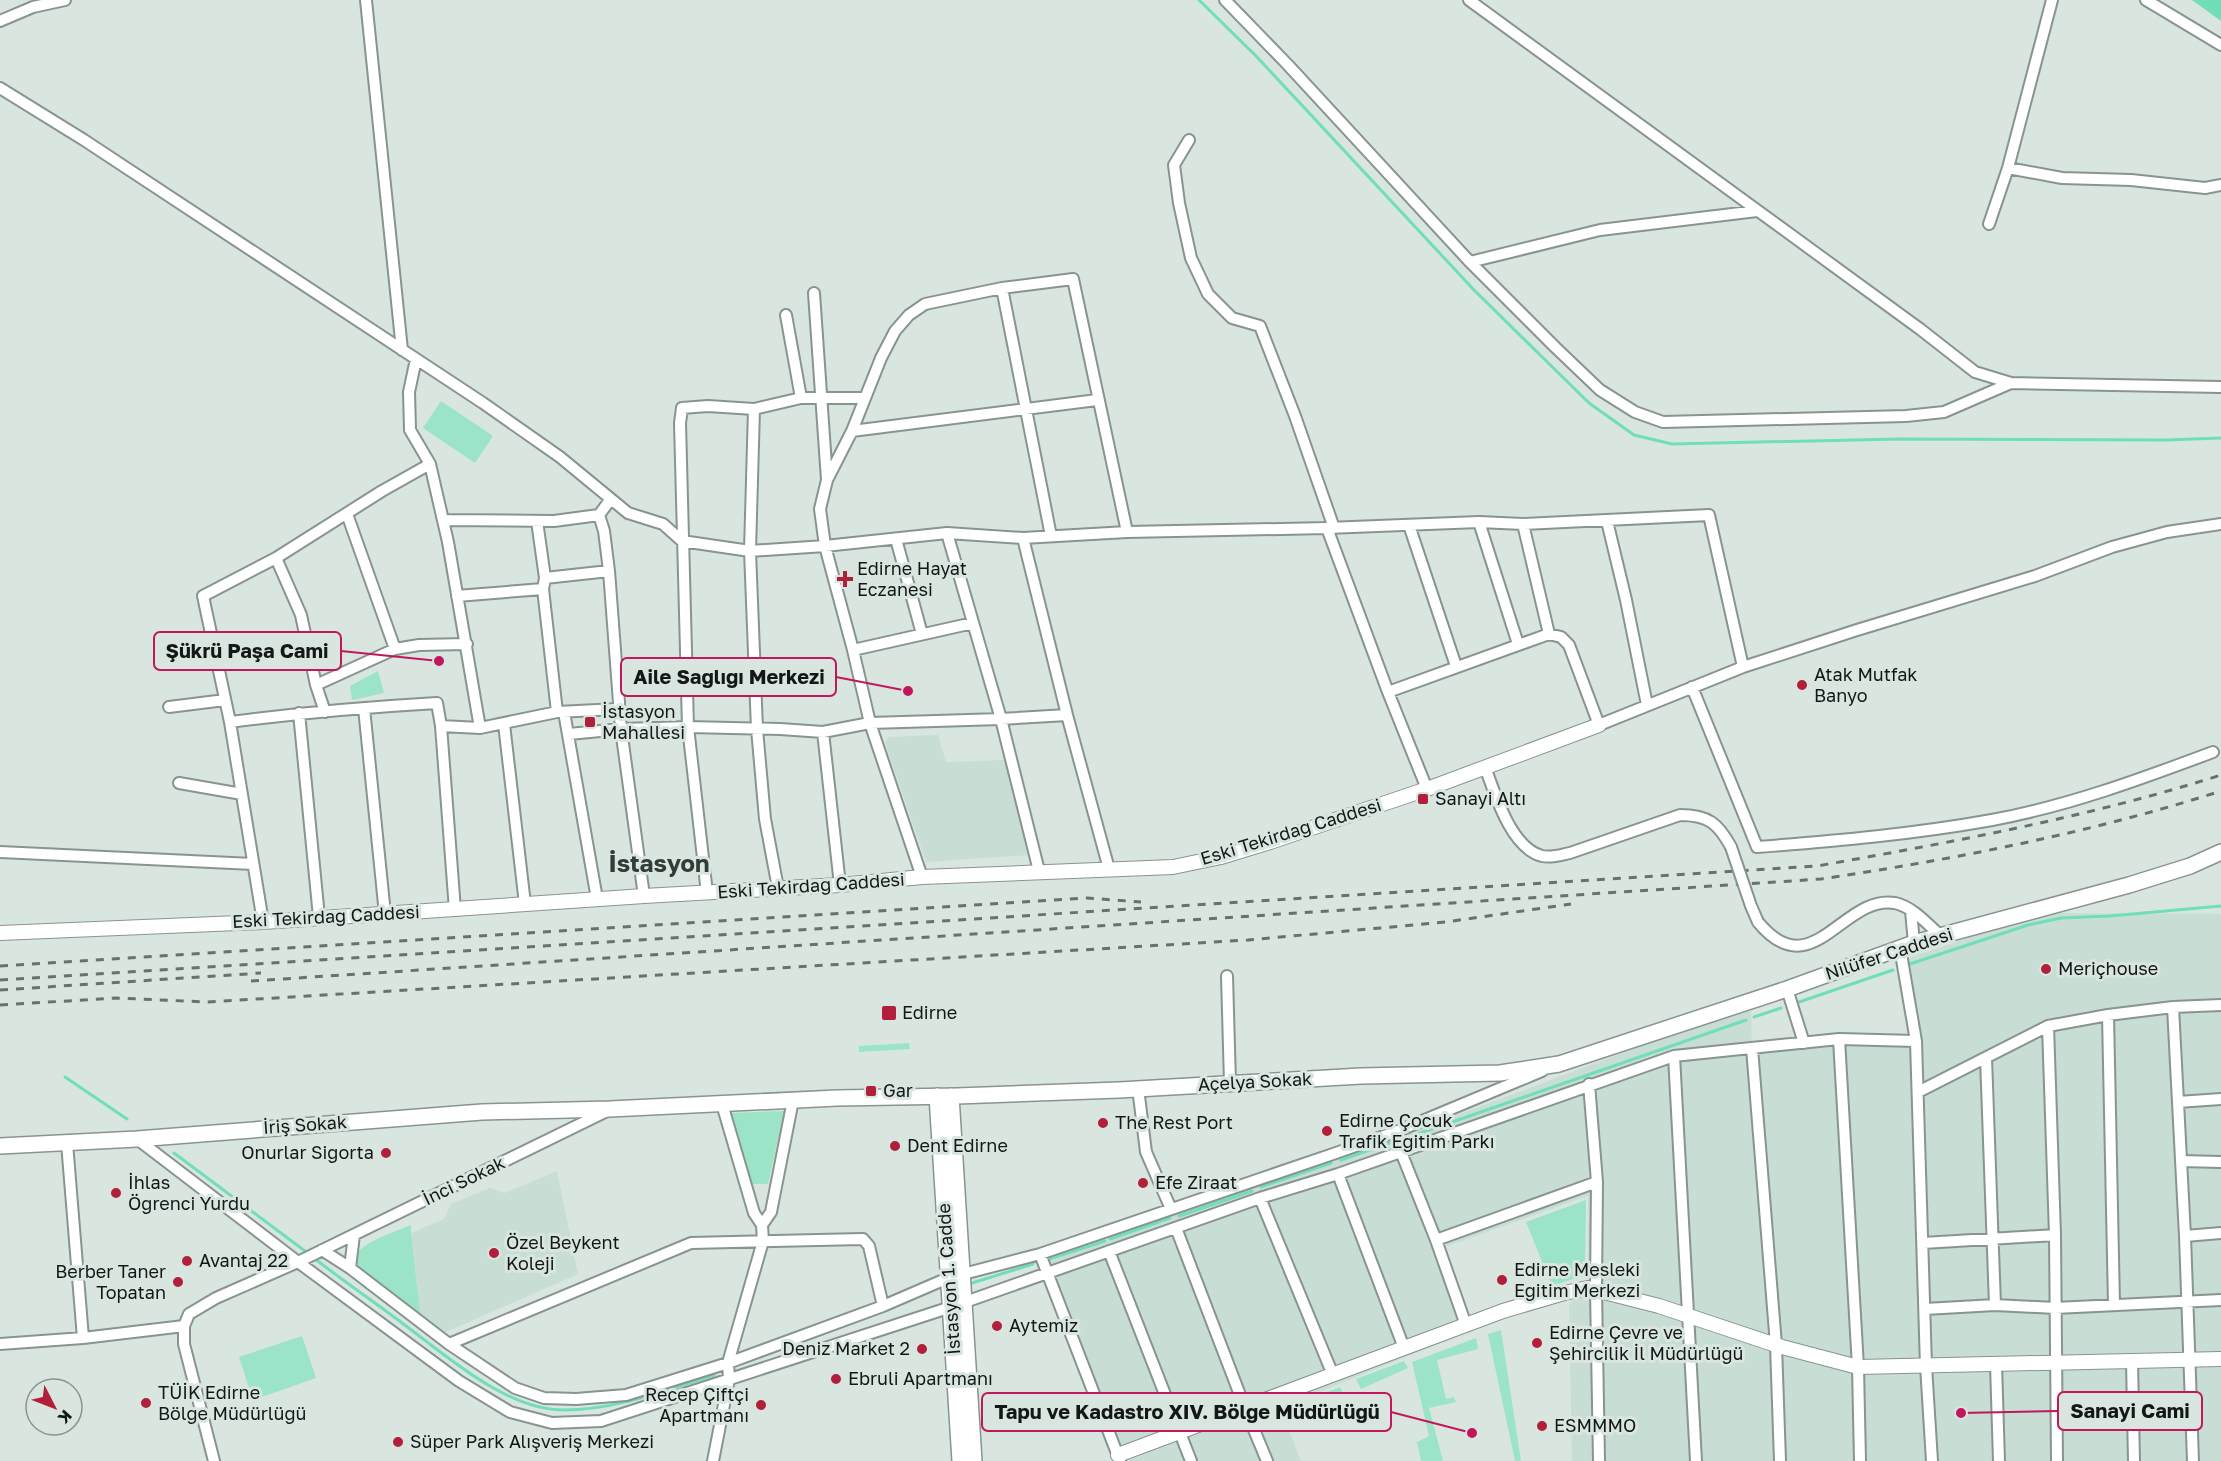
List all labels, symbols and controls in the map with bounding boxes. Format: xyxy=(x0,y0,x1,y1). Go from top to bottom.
place label: Edirne Hayat Eczanesi xyxy=(857,557,967,600)
marker: Edirne Hayat Eczanesi xyxy=(838,572,852,586)
callout: Şükrü Paşa Cami xyxy=(154,632,341,670)
text: Şükrü Paşa Cami xyxy=(166,638,328,662)
callout: Aile Sağlığı Merkezi xyxy=(621,658,836,696)
place label: Atak Mutfak Banyo xyxy=(1814,663,1918,706)
text: Aile Sağlığı Merkezi xyxy=(633,664,825,688)
marker: Atak Mutfak Banyo xyxy=(1795,678,1809,692)
place label: İstasyon Mahallesi xyxy=(602,700,685,743)
marker: İstasyon Mahallesi xyxy=(583,715,597,729)
place label: Sanayi Altı xyxy=(1435,787,1526,809)
marker: Sanayi Altı xyxy=(1416,792,1430,806)
street label: Eski Tekirdağ Caddesi xyxy=(1198,793,1384,869)
district label: İstasyon xyxy=(608,848,710,877)
street label: Eski Tekirdağ Caddesi xyxy=(716,867,905,903)
street label: Eski Tekirdağ Caddesi xyxy=(232,900,420,932)
street label: Nilüfer Caddesi xyxy=(1822,922,1955,984)
place label: Meriçhouse xyxy=(2058,957,2158,979)
marker: Meriçhouse xyxy=(2039,962,2053,976)
place label: Edirne xyxy=(902,1001,957,1023)
marker: Edirne xyxy=(880,1004,898,1022)
street label: Açelya Sokak xyxy=(1197,1067,1313,1095)
place label: Gar xyxy=(883,1079,913,1101)
marker: Gar xyxy=(864,1084,878,1098)
place label: Edirne Çocuk Trafik Eğitim Parkı xyxy=(1339,1109,1495,1152)
street label: İriş Sokak xyxy=(262,1110,348,1138)
place label: The Rest Port xyxy=(1115,1111,1233,1133)
marker: The Rest Port xyxy=(1096,1116,1110,1130)
marker: Edirne Çocuk Trafik Eğitim Parkı xyxy=(1320,1124,1334,1138)
place label: Dent Edirne xyxy=(907,1134,1008,1156)
marker: Dent Edirne xyxy=(888,1139,902,1153)
place label: Onurlar Sigorta xyxy=(241,1141,374,1163)
marker: Onurlar Sigorta xyxy=(379,1146,393,1160)
street label: İnci Sokak xyxy=(419,1151,508,1209)
place label: İhlas Öğrenci Yurdu xyxy=(128,1171,250,1214)
place label: Efe Ziraat xyxy=(1155,1171,1237,1193)
marker: Efe Ziraat xyxy=(1136,1176,1150,1190)
marker: İhlas Öğrenci Yurdu xyxy=(109,1186,123,1200)
street label: İstasyon 1. Cadde xyxy=(932,1203,964,1356)
place label: Özel Beykent Koleji xyxy=(506,1231,620,1274)
marker: Özel Beykent Koleji xyxy=(487,1246,501,1260)
place label: Avantaj 22 xyxy=(199,1249,288,1271)
marker: Avantaj 22 xyxy=(180,1254,194,1268)
place label: Edirne Mesleki Eğitim Merkezi xyxy=(1514,1258,1640,1301)
place label: Berber Taner Topatan xyxy=(55,1260,166,1303)
marker: Edirne Mesleki Eğitim Merkezi xyxy=(1495,1273,1509,1287)
marker: Berber Taner Topatan xyxy=(171,1275,185,1289)
place label: Aytemiz xyxy=(1009,1314,1078,1336)
marker: Aytemiz xyxy=(990,1319,1004,1333)
place label: Edirne Çevre ve Şehircilik İl Müdürlüğü xyxy=(1549,1321,1743,1364)
marker: Edirne Çevre ve Şehircilik İl Müdürlüğü xyxy=(1530,1336,1544,1350)
place label: Deniz Market 2 xyxy=(782,1337,910,1359)
marker: Deniz Market 2 xyxy=(915,1342,929,1356)
place label: Ebruli Apartmanı xyxy=(848,1367,993,1389)
marker: Ebruli Apartmanı xyxy=(829,1372,843,1386)
north arrow xyxy=(24,1377,84,1437)
place label: TÜİK Edirne Bölge Müdürlüğü xyxy=(158,1381,306,1424)
place label: Recep Çiftçi Apartmanı xyxy=(645,1383,749,1426)
callout: Sanayi Cami xyxy=(2058,1392,2202,1430)
callout: Tapu ve Kadastro XIV. Bölge Müdürlüğü xyxy=(982,1393,1391,1431)
marker: TÜİK Edirne Bölge Müdürlüğü xyxy=(139,1396,153,1410)
marker: Recep Çiftçi Apartmanı xyxy=(754,1398,768,1412)
text: Sanayi Cami xyxy=(2070,1398,2190,1422)
text: Tapu ve Kadastro XIV. Bölge Müdürlüğü xyxy=(994,1399,1380,1423)
text: K xyxy=(54,1406,76,1428)
place label: ESMMMO xyxy=(1554,1414,1636,1436)
marker: ESMMMO xyxy=(1535,1419,1549,1433)
place label: Süper Park Alışveriş Merkezi xyxy=(410,1430,654,1452)
marker: Süper Park Alışveriş Merkezi xyxy=(391,1435,405,1449)

